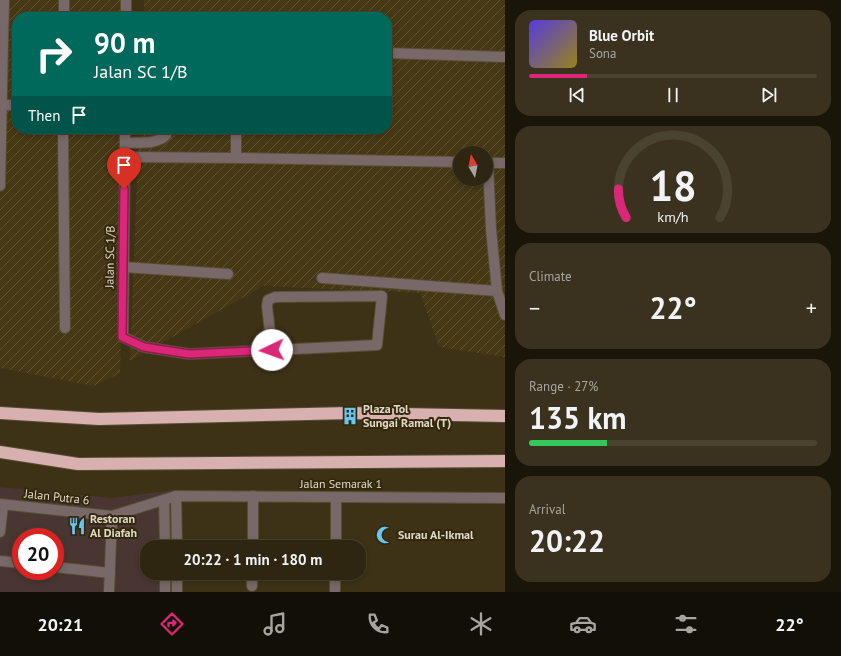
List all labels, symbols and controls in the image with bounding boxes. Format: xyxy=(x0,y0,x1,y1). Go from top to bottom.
text: 90 m xyxy=(94,24,155,61)
text: Blue Orbit xyxy=(589,26,654,45)
icon: right xyxy=(28,28,80,80)
text: Sona xyxy=(589,45,616,62)
text: Jalan SC 1/B xyxy=(94,60,188,83)
icon: previous xyxy=(566,84,588,106)
icon: pause xyxy=(662,84,684,106)
icon: next xyxy=(758,84,780,106)
icon: arrive xyxy=(68,104,90,126)
text: Then xyxy=(28,106,60,125)
north arrow xyxy=(453,146,493,186)
map controls xyxy=(453,146,493,186)
pin xyxy=(107,148,141,189)
icon: arrive xyxy=(113,154,135,176)
text: 18 xyxy=(649,158,697,211)
text: km/h xyxy=(657,206,689,225)
street label: Jalan SC 1/B xyxy=(101,226,118,289)
text: Climate xyxy=(529,268,572,285)
text: 22° xyxy=(649,288,697,327)
text: − xyxy=(529,294,540,322)
text: + xyxy=(806,294,817,322)
position arrow xyxy=(251,329,293,371)
text: Range · 27% xyxy=(529,378,598,395)
text: 135 km xyxy=(529,398,627,437)
place label: Plaza Tol Sungai Ramal (T) xyxy=(363,401,451,430)
building icon: Plaza Tol Sungai Ramal (T) xyxy=(340,406,360,426)
street label: Jalan Semarak 1 xyxy=(299,476,382,491)
street label: Jalan Putra 6 xyxy=(23,486,90,507)
text: Arrival xyxy=(529,501,565,518)
place label: Restoran Al Diafah xyxy=(90,511,137,540)
restaurant icon: Restoran Al Diafah xyxy=(67,516,87,536)
text: 20:22 xyxy=(529,521,605,560)
mosque icon: Surau Al-Ikmal xyxy=(375,525,395,545)
place label: Surau Al-Ikmal xyxy=(398,527,474,542)
speed limit sign: 20 xyxy=(12,528,64,580)
text: 20:22 · 1 min · 180 m xyxy=(184,550,322,569)
icon: directions xyxy=(158,610,186,638)
icon: music xyxy=(261,610,289,638)
icon: phone xyxy=(364,610,392,638)
icon: climate xyxy=(467,610,495,638)
icon: car xyxy=(569,610,597,638)
icon: filters xyxy=(672,610,700,638)
text: 20:21 xyxy=(37,613,83,636)
text: 22° xyxy=(775,613,804,636)

